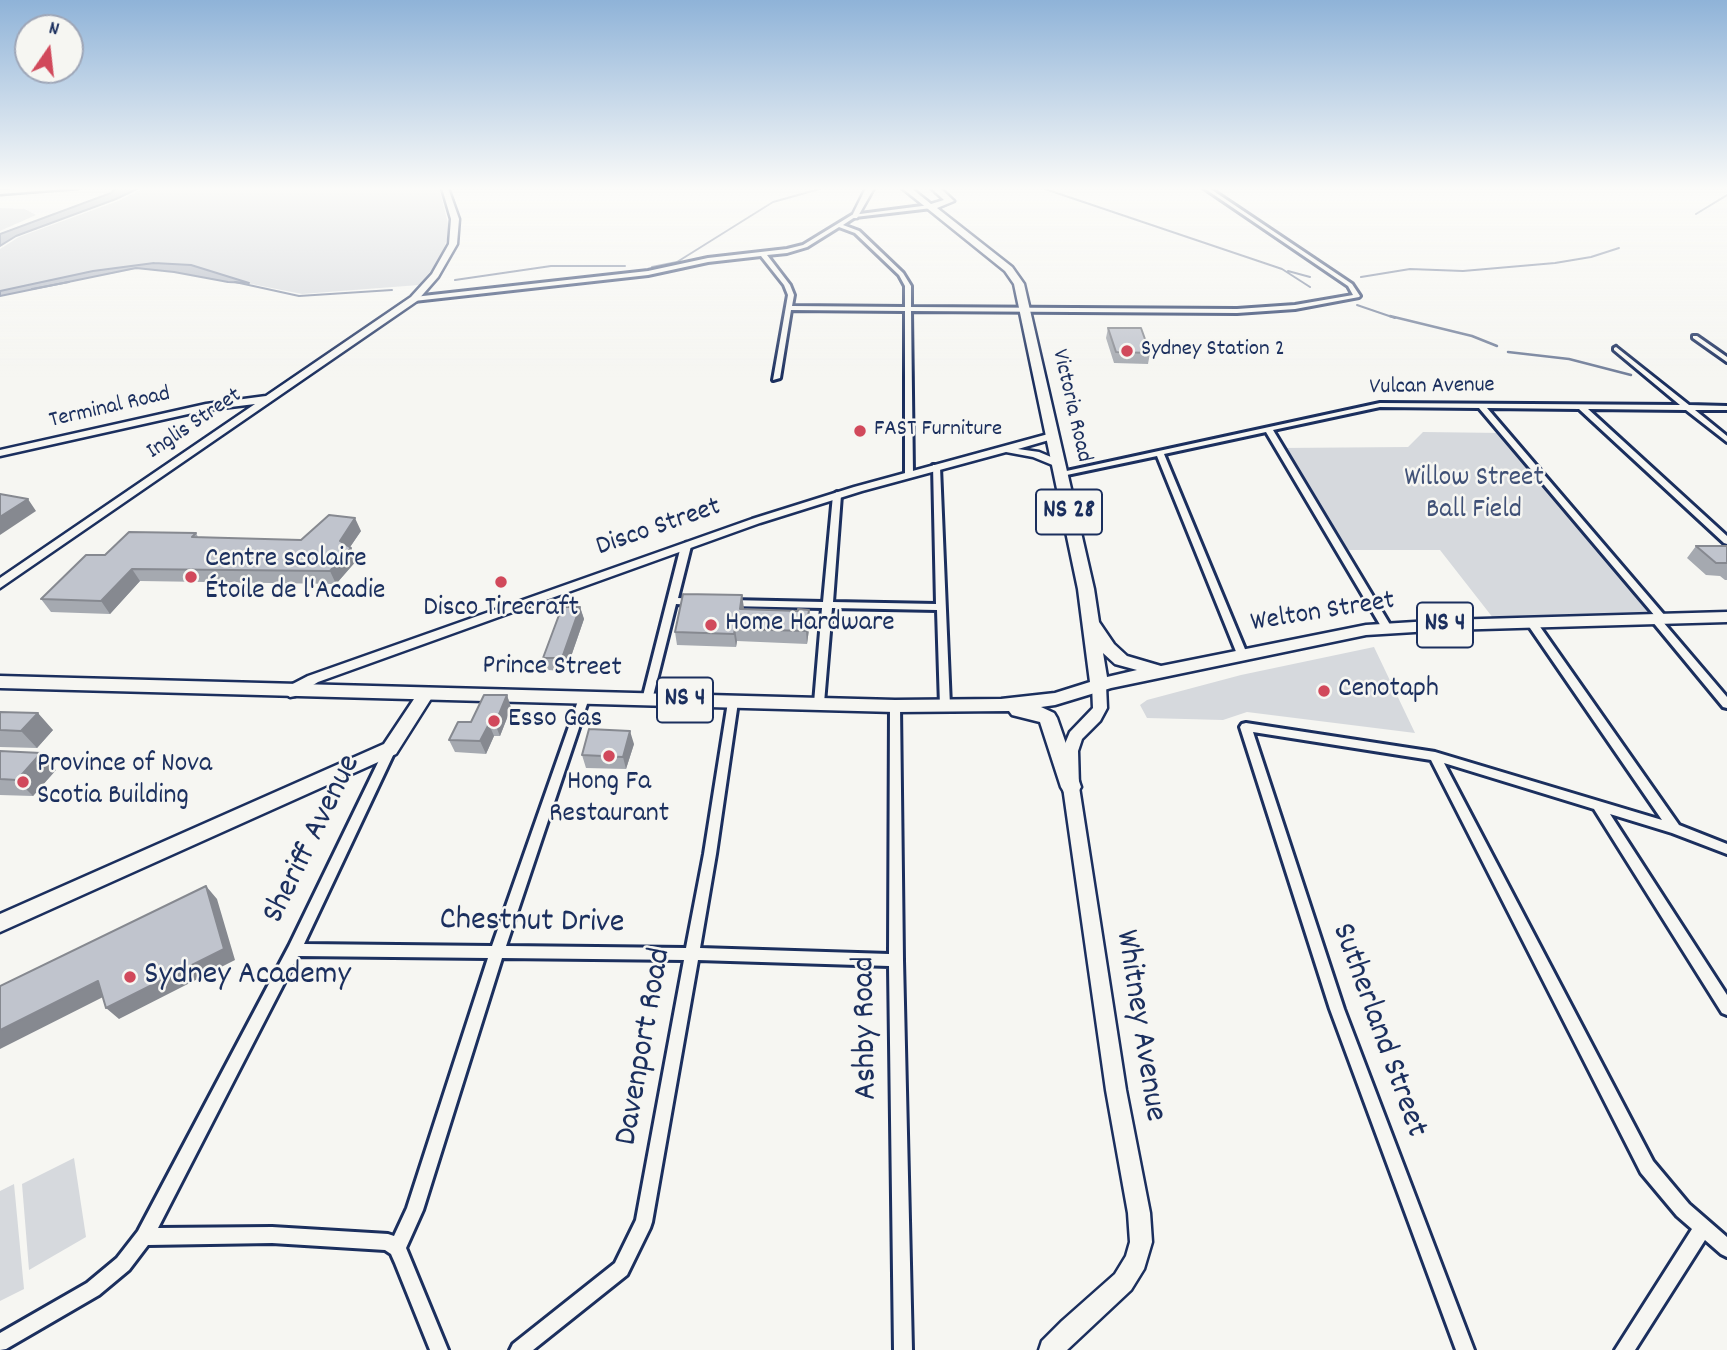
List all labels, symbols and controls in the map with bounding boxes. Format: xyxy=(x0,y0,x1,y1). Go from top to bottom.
north arrow xyxy=(14,14,84,84)
text: N xyxy=(46,16,62,44)
place label: Sydney Station 2 xyxy=(1141,337,1285,365)
marker: Sydney Station 2 xyxy=(1119,343,1135,359)
street label: Victoria Road xyxy=(1044,347,1096,465)
street label: Vulcan Avenue xyxy=(1369,373,1495,403)
street label: Terminal Road xyxy=(47,382,173,436)
street label: Inglis Street xyxy=(142,383,248,467)
place label: FAST Furniture xyxy=(874,417,1002,445)
marker: FAST Furniture xyxy=(852,423,868,439)
park label: Willow Street Ball Field xyxy=(1404,463,1544,529)
road number: NS 28 xyxy=(1036,490,1102,534)
street label: Disco Street xyxy=(592,492,726,566)
place label: Centre scolaire Étoile de l'Acadie xyxy=(205,544,385,610)
marker: Centre scolaire Étoile de l'Acadie xyxy=(183,569,199,585)
marker: Disco Tirecraft xyxy=(493,574,509,590)
street label: Welton Street xyxy=(1249,586,1397,642)
place label: Disco Tirecraft xyxy=(423,593,579,627)
road number: NS 4 xyxy=(1417,603,1473,648)
place label: Home Hardware xyxy=(725,608,895,642)
marker: Home Hardware xyxy=(703,617,719,633)
street label: Prince Street xyxy=(482,651,622,687)
place label: Cenotaph xyxy=(1338,674,1439,708)
road number: NS 4 xyxy=(657,678,713,722)
marker: Cenotaph xyxy=(1316,683,1332,699)
place label: Esso Gas xyxy=(508,704,602,738)
marker: Esso Gas xyxy=(486,713,502,729)
marker: Hong Fa Restaurant xyxy=(601,748,617,764)
place label: Province of Nova Scotia Building xyxy=(37,749,212,815)
street label: Sheriff Avenue xyxy=(256,749,372,931)
place label: Hong Fa Restaurant xyxy=(549,767,669,833)
marker: Province of Nova Scotia Building xyxy=(15,774,31,790)
street label: Chestnut Drive xyxy=(439,903,625,945)
street label: Sutherland Street xyxy=(1320,919,1434,1143)
street label: Whitney Avenue xyxy=(1103,927,1173,1125)
street label: Davenport Road xyxy=(609,945,683,1149)
street label: Ashby Road xyxy=(847,956,889,1100)
place label: Sydney Academy xyxy=(144,957,351,997)
marker: Sydney Academy xyxy=(122,969,138,985)

